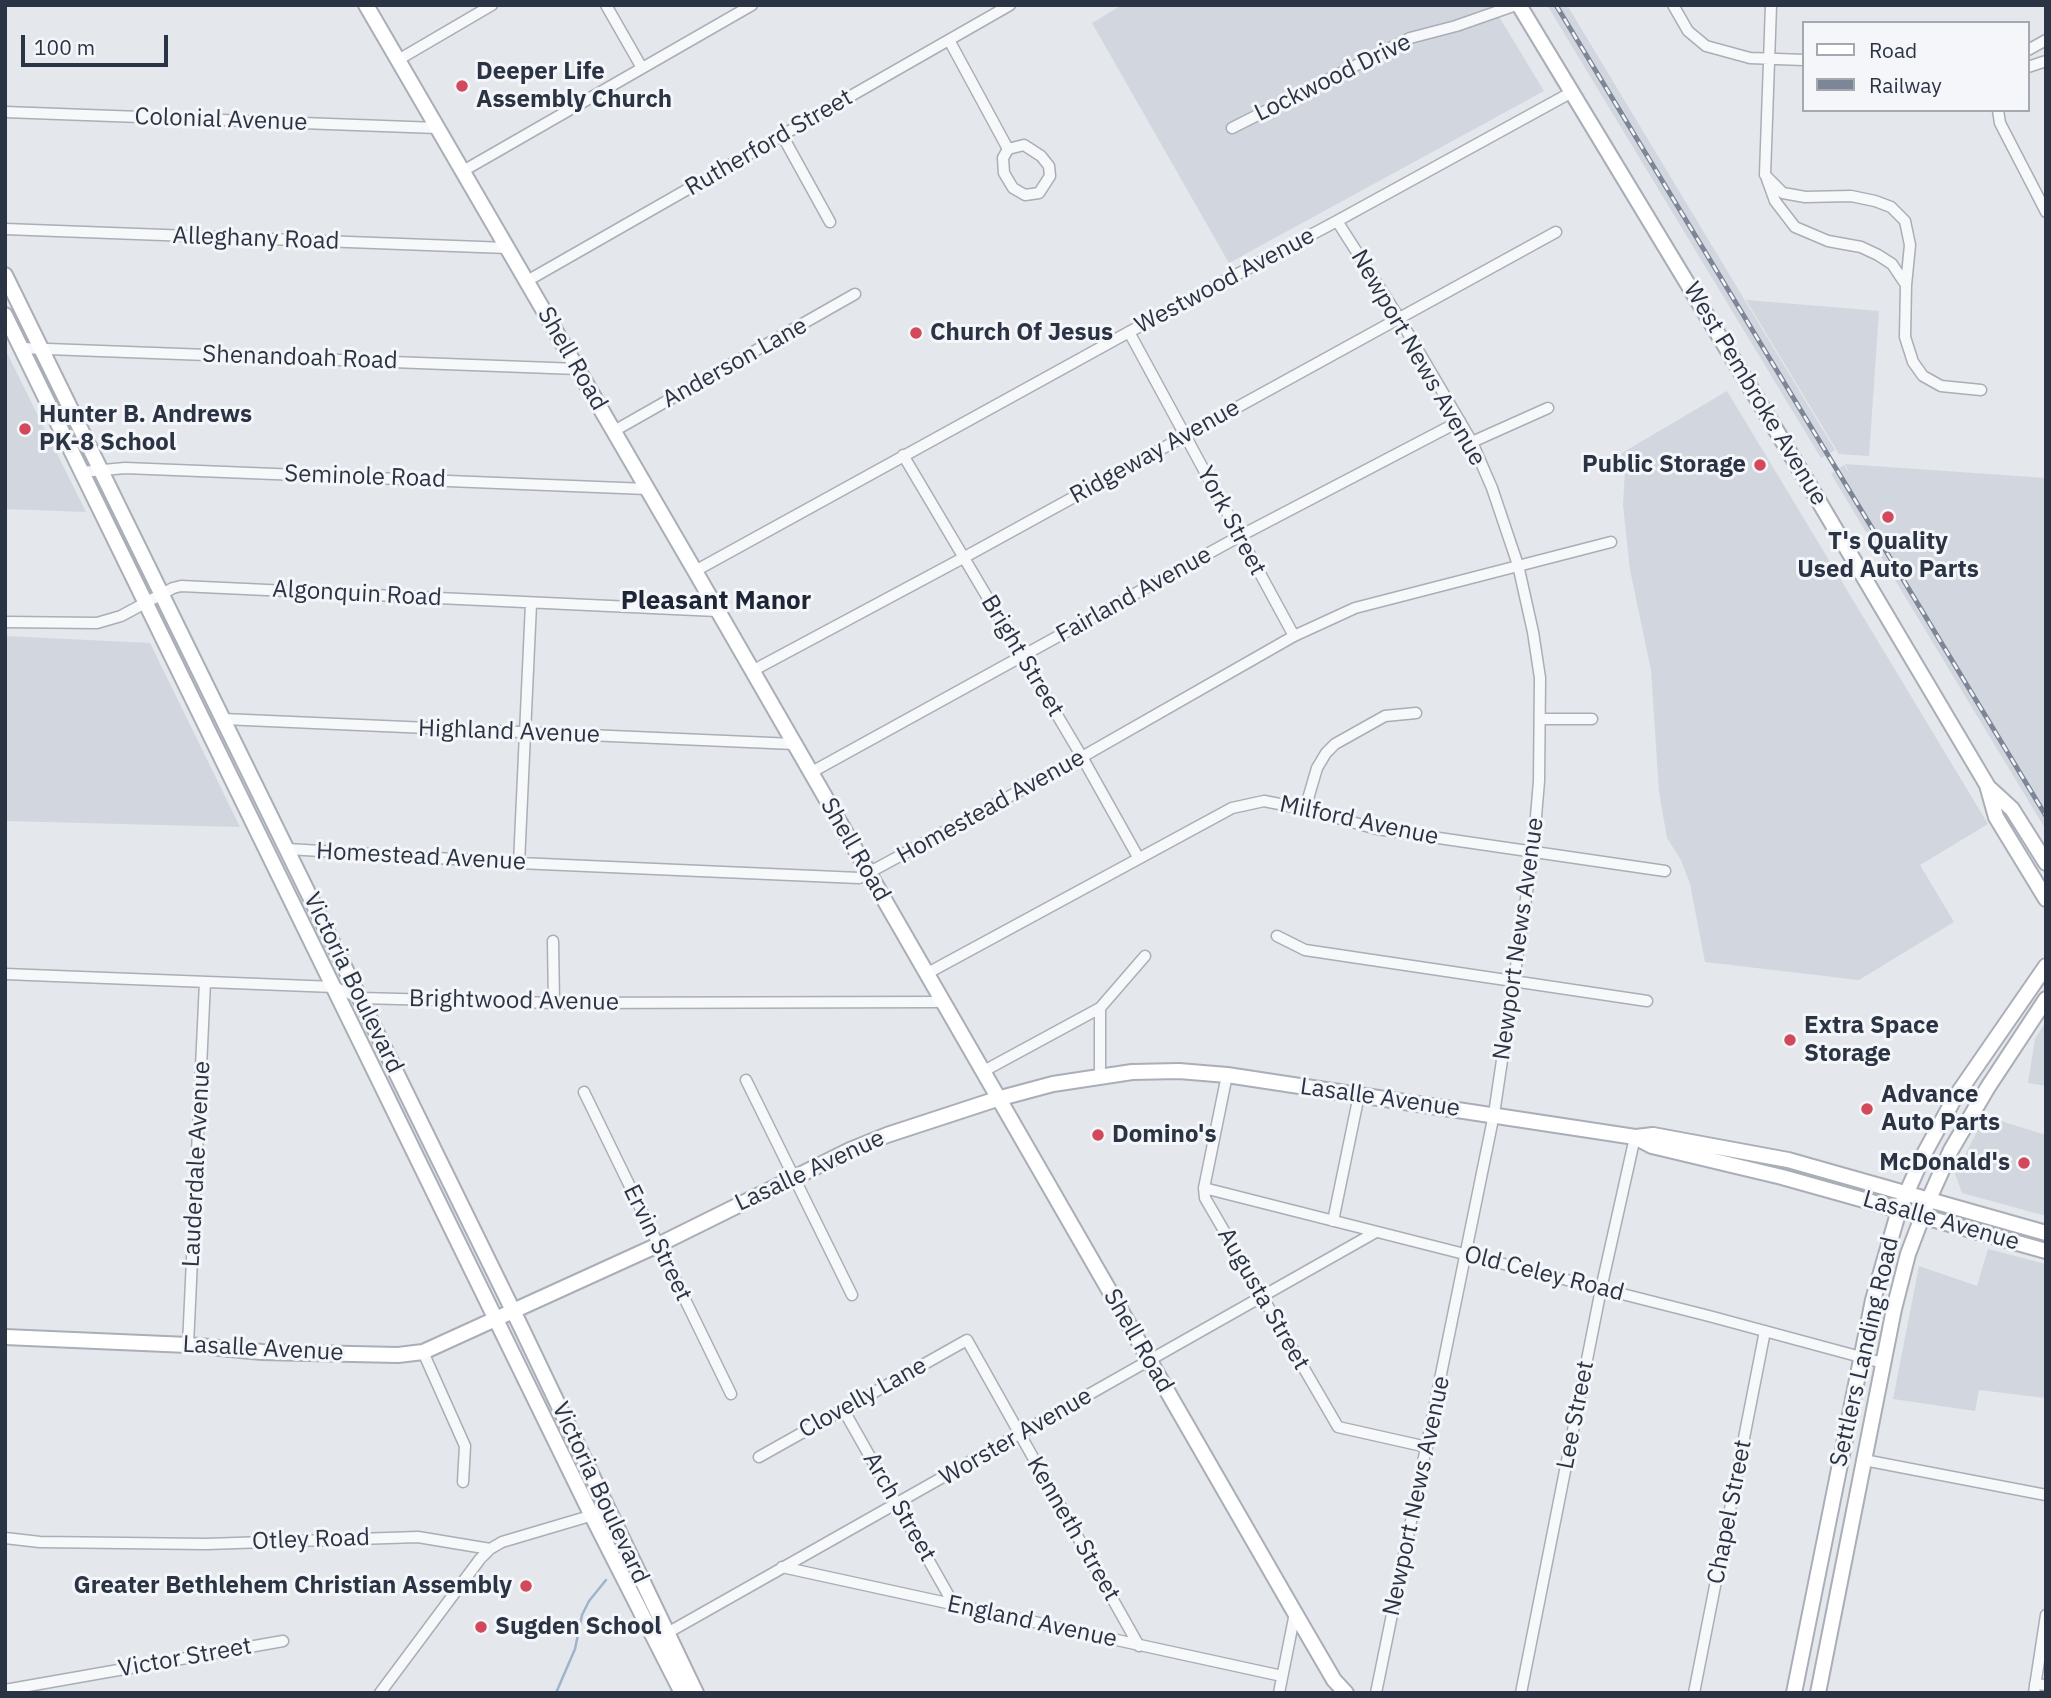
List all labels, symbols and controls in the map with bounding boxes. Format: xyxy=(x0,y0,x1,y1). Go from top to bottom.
scale bar xyxy=(24,21,172,65)
legend xyxy=(1802,21,2030,112)
street label: Lockwood Drive xyxy=(1250,28,1416,128)
text: 100 m xyxy=(34,33,95,61)
text: Road xyxy=(1869,36,1917,64)
place label: Deeper Life Assembly Church xyxy=(476,58,672,114)
text: Railway xyxy=(1869,71,1942,99)
marker: Deeper Life Assembly Church xyxy=(454,78,470,94)
street label: Rutherford Street xyxy=(680,83,858,203)
street label: Colonial Avenue xyxy=(134,103,308,137)
street label: Alleghany Road xyxy=(172,222,340,256)
street label: Westwood Avenue xyxy=(1130,222,1320,340)
street label: Newport News Avenue xyxy=(1344,245,1492,471)
street label: West Pembroke Avenue xyxy=(1677,277,1833,511)
street label: Shell Road xyxy=(531,302,613,416)
street label: Anderson Lane xyxy=(658,311,812,415)
place label: Church Of Jesus xyxy=(930,319,1113,347)
marker: Church Of Jesus xyxy=(908,325,924,341)
street label: Shenandoah Road xyxy=(202,340,398,376)
street label: Ridgeway Avenue xyxy=(1065,393,1245,511)
place label: Hunter B. Andrews PK-8 School xyxy=(39,401,252,457)
marker: Hunter B. Andrews PK-8 School xyxy=(17,421,33,437)
place label: Public Storage xyxy=(1582,451,1746,479)
marker: Public Storage xyxy=(1752,457,1768,473)
street label: Seminole Road xyxy=(284,460,446,494)
street label: York Street xyxy=(1190,462,1272,580)
marker: T's Quality Used Auto Parts xyxy=(1880,509,1896,525)
place label: T's Quality Used Auto Parts xyxy=(1797,528,1979,584)
street label: Fairland Avenue xyxy=(1051,541,1217,649)
street label: Algonquin Road xyxy=(272,575,442,613)
district label: Pleasant Manor xyxy=(621,585,811,617)
street label: Bright Street xyxy=(974,590,1070,722)
street label: Highland Avenue xyxy=(418,714,600,750)
street label: Homestead Avenue xyxy=(892,743,1090,871)
street label: Milford Avenue xyxy=(1277,790,1441,852)
street label: Shell Road xyxy=(814,793,896,907)
street label: Newport News Avenue xyxy=(1488,816,1550,1062)
street label: Homestead Avenue xyxy=(315,837,527,877)
street label: Victoria Boulevard xyxy=(297,888,409,1078)
street label: Brightwood Avenue xyxy=(409,985,619,1017)
place label: Extra Space Storage xyxy=(1804,1012,1939,1068)
marker: Extra Space Storage xyxy=(1782,1032,1798,1048)
street label: Lauderdale Avenue xyxy=(177,1060,217,1268)
street label: Lasalle Avenue xyxy=(1298,1073,1462,1123)
place label: Advance Auto Parts xyxy=(1881,1081,2000,1137)
marker: Advance Auto Parts xyxy=(1859,1101,1875,1117)
place label: Domino's xyxy=(1112,1121,1216,1149)
street label: Lasalle Avenue xyxy=(731,1124,889,1218)
marker: Domino's xyxy=(1090,1127,1106,1143)
place label: McDonald's xyxy=(1879,1149,2010,1177)
marker: McDonald's xyxy=(2016,1155,2032,1171)
street label: Ervin Street xyxy=(616,1180,698,1306)
street label: Lasalle Avenue xyxy=(1860,1185,2022,1257)
street label: Augusta Street xyxy=(1211,1223,1315,1375)
street label: Settlers Landing Road xyxy=(1825,1234,1905,1470)
street label: Old Celey Road xyxy=(1461,1240,1627,1308)
street label: Shell Road xyxy=(1097,1284,1179,1398)
street label: Lasalle Avenue xyxy=(182,1330,344,1368)
street label: Clovelly Lane xyxy=(794,1351,932,1445)
street label: Lee Street xyxy=(1551,1358,1601,1472)
street label: Newport News Avenue xyxy=(1377,1373,1457,1619)
street label: Worster Avenue xyxy=(935,1382,1097,1492)
street label: Victoria Boulevard xyxy=(545,1398,655,1588)
street label: Chapel Street xyxy=(1702,1437,1758,1587)
street label: Arch Street xyxy=(856,1447,942,1567)
street label: Kenneth Street xyxy=(1020,1452,1126,1606)
street label: Otley Road xyxy=(252,1524,370,1556)
place label: Greater Bethlehem Christian Assembly xyxy=(74,1572,512,1600)
marker: Greater Bethlehem Christian Assembly xyxy=(518,1578,534,1594)
street label: England Avenue xyxy=(944,1590,1120,1654)
place label: Sugden School xyxy=(495,1613,661,1641)
marker: Sugden School xyxy=(473,1619,489,1635)
street label: Victor Street xyxy=(116,1632,254,1684)

